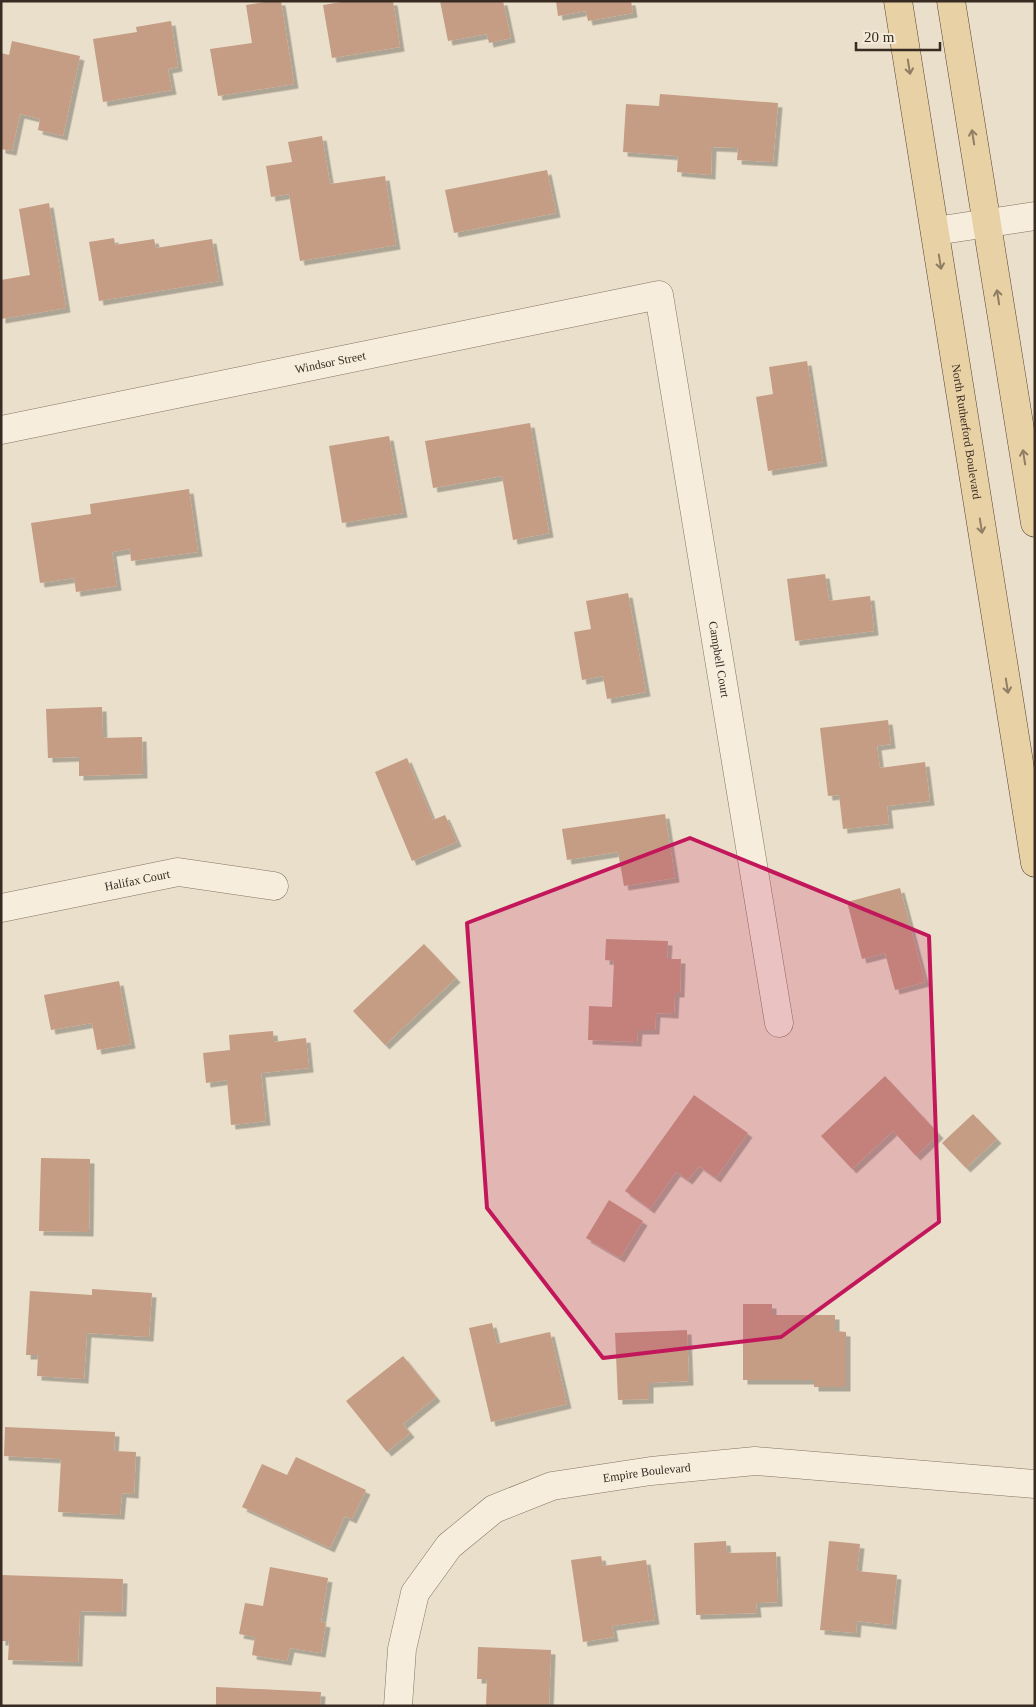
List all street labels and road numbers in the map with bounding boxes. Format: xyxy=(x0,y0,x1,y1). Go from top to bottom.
street label: Windsor Street xyxy=(294,348,367,377)
street label: North Rutherford Boulevard xyxy=(949,363,984,500)
street label: Campbell Court xyxy=(706,620,732,699)
street label: Halifax Court xyxy=(103,867,172,894)
street label: Empire Boulevard xyxy=(602,1460,691,1485)

